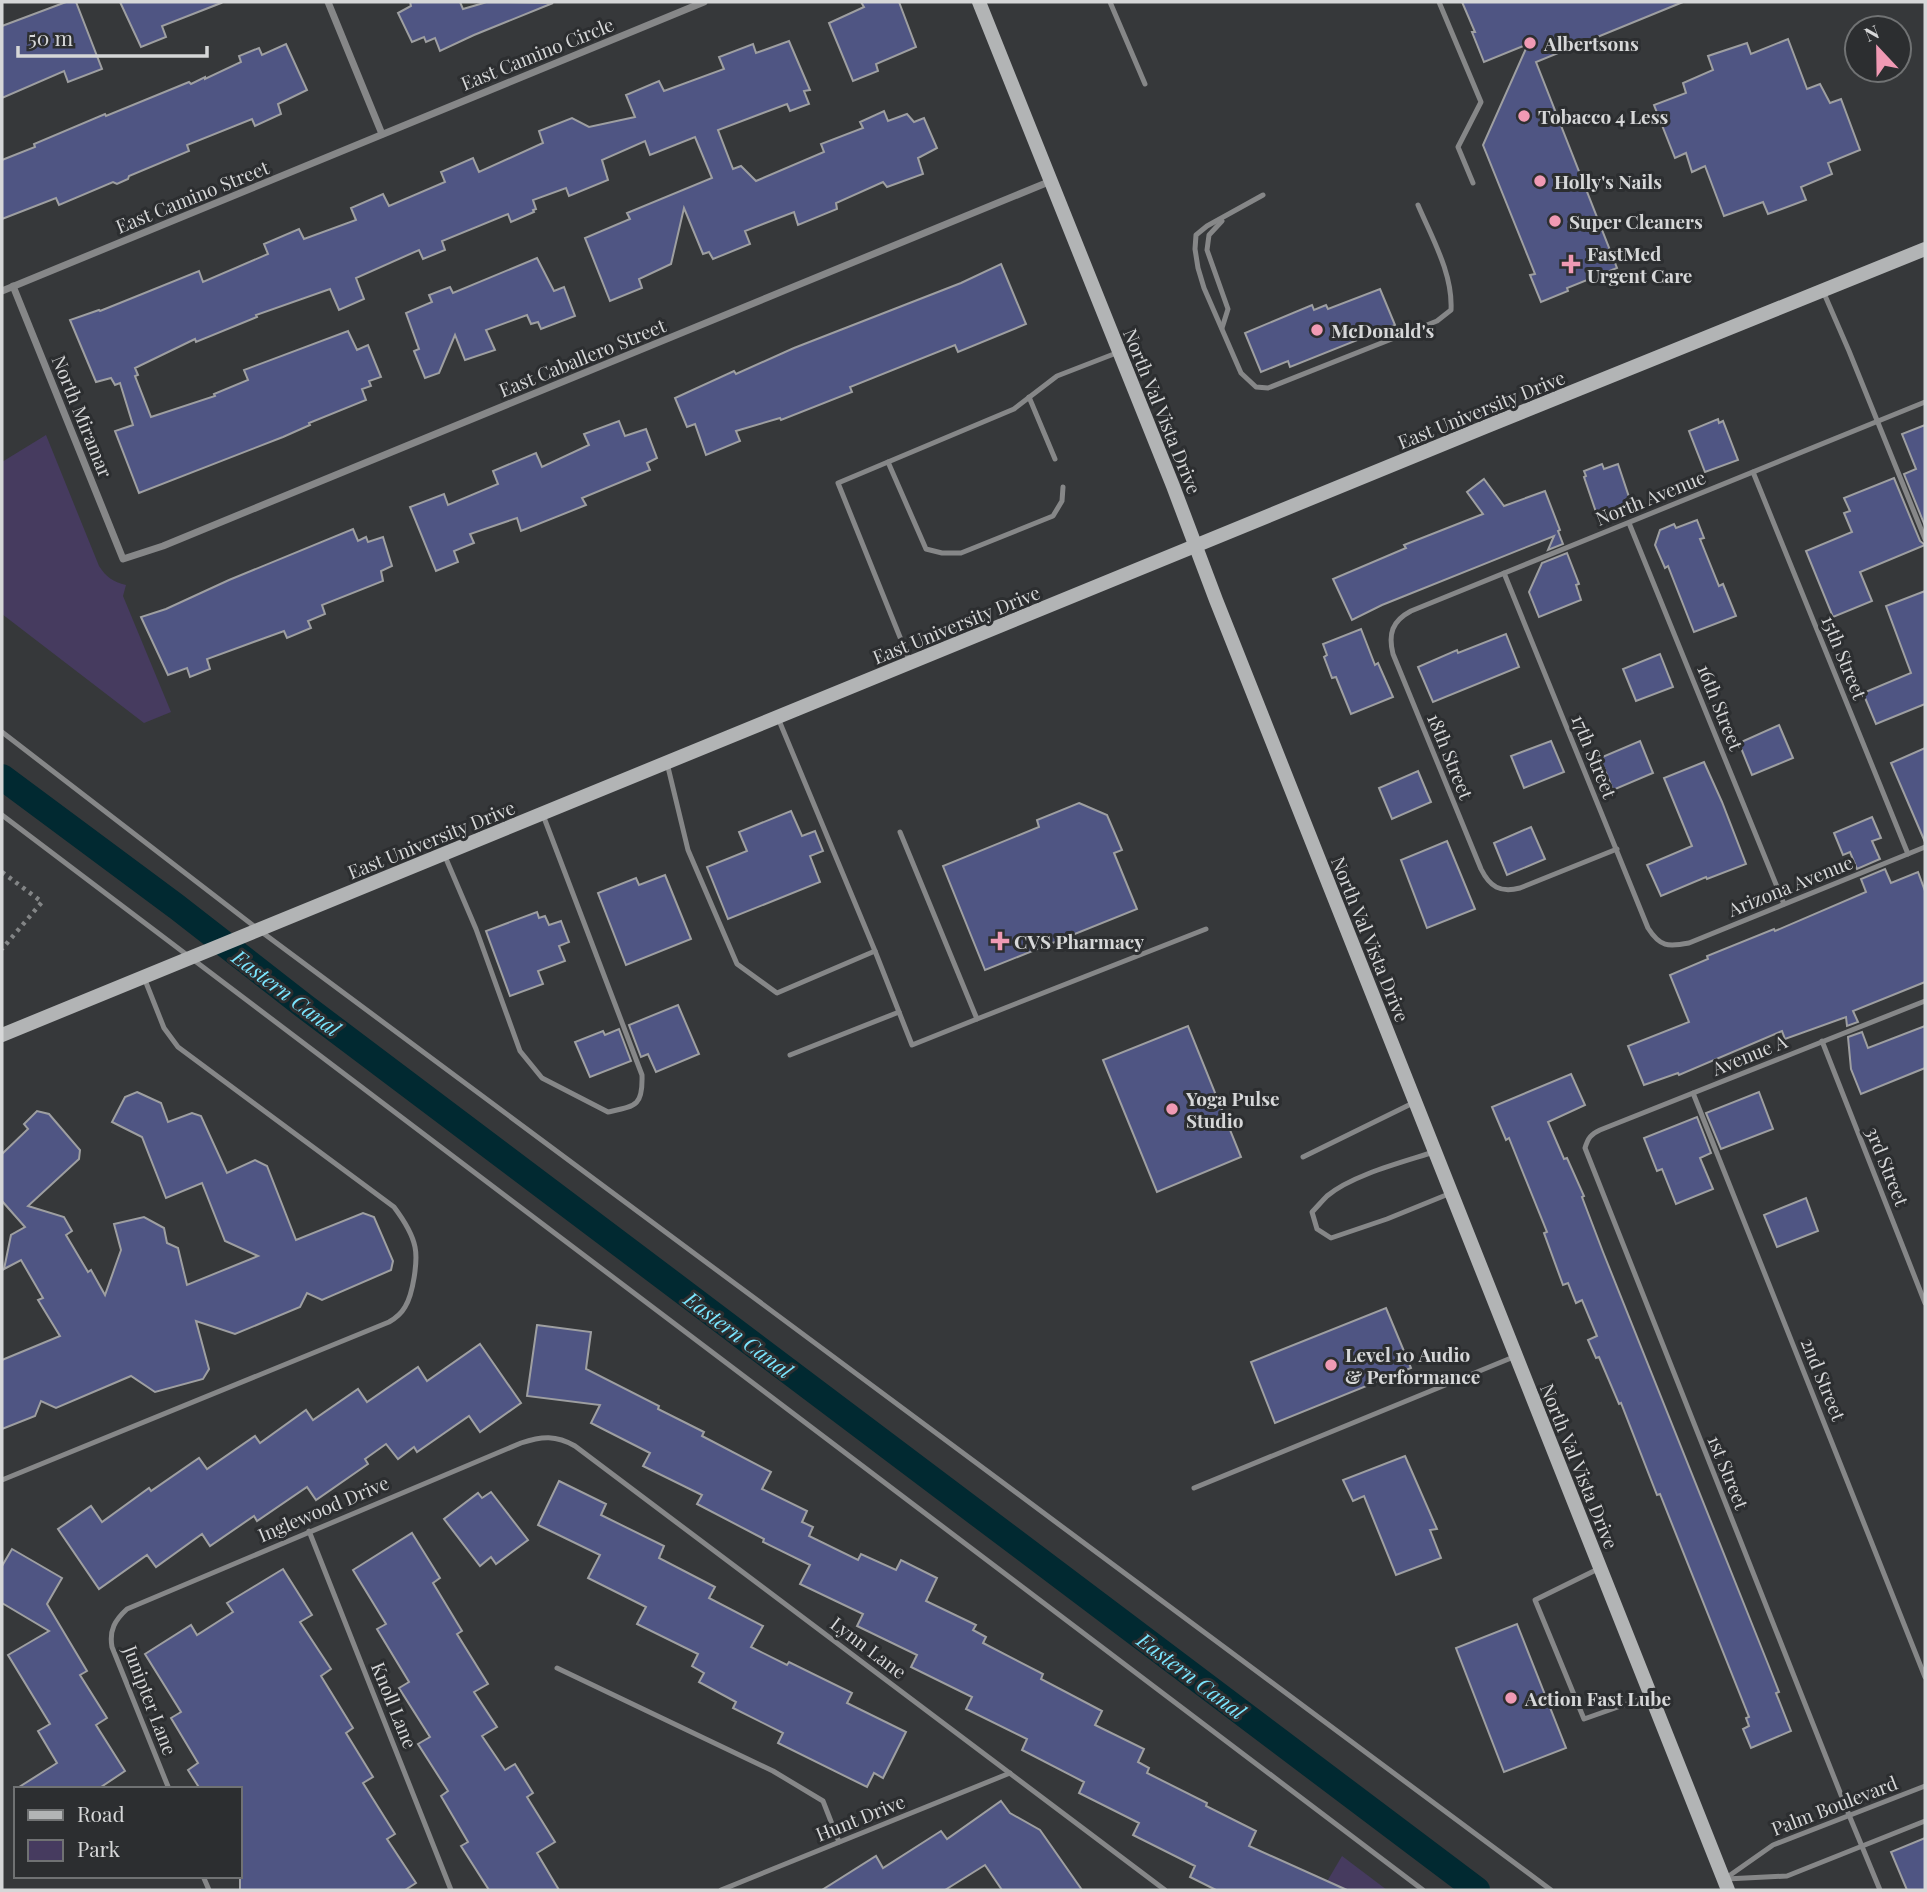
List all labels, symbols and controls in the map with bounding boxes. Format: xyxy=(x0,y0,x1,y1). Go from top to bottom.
street label: East Camino Circle xyxy=(457,10,617,96)
scale bar xyxy=(18,14,206,58)
north arrow xyxy=(1843,14,1913,84)
text: N xyxy=(1860,18,1883,47)
text: 50 m xyxy=(28,23,74,51)
place label: Albertsons xyxy=(1543,30,1639,56)
marker: Albertsons xyxy=(1522,35,1538,51)
place label: Tobacco 4 Less xyxy=(1538,103,1668,129)
marker: Tobacco 4 Less xyxy=(1516,108,1532,124)
street label: East Camino Street xyxy=(111,153,273,239)
place label: Holly's Nails xyxy=(1554,168,1662,194)
marker: Holly's Nails xyxy=(1532,173,1548,189)
place label: Super Cleaners xyxy=(1569,208,1703,234)
marker: Super Cleaners xyxy=(1547,213,1563,229)
place label: FastMed Urgent Care xyxy=(1587,240,1692,288)
marker: FastMed Urgent Care xyxy=(1561,254,1581,274)
street label: East Caballero Street xyxy=(495,312,670,402)
place label: McDonald's xyxy=(1331,317,1434,343)
marker: McDonald's xyxy=(1309,322,1325,338)
street label: North Val Vista Drive xyxy=(1118,324,1208,498)
street label: North Miramar xyxy=(47,351,119,481)
street label: East University Drive xyxy=(1393,364,1569,454)
street label: North Avenue xyxy=(1591,463,1709,531)
street label: East University Drive xyxy=(868,579,1044,669)
street label: 15th Street xyxy=(1816,611,1874,703)
street label: 16th Street xyxy=(1692,660,1750,754)
street label: 18th Street xyxy=(1422,709,1480,803)
street label: 17th Street xyxy=(1566,710,1624,802)
street label: East University Drive xyxy=(343,794,519,884)
street label: Arizona Avenue xyxy=(1723,848,1856,922)
street label: North Val Vista Drive xyxy=(1326,852,1416,1026)
place label: CVS Pharmacy xyxy=(1014,928,1144,954)
marker: CVS Pharmacy xyxy=(992,933,1008,949)
water label: Eastern Canal xyxy=(227,942,348,1043)
street label: Avenue A xyxy=(1707,1027,1791,1081)
place label: Yoga Pulse Studio xyxy=(1185,1085,1280,1133)
marker: Yoga Pulse Studio xyxy=(1164,1101,1180,1117)
street label: 3rd Street xyxy=(1860,1122,1916,1210)
water label: Eastern Canal xyxy=(679,1284,800,1385)
street label: 2nd Street xyxy=(1796,1334,1852,1425)
place label: Level 10 Audio & Performance xyxy=(1345,1341,1480,1389)
marker: Level 10 Audio & Performance xyxy=(1323,1357,1339,1373)
street label: North Val Vista Drive xyxy=(1535,1379,1625,1553)
street label: 1st Street xyxy=(1702,1431,1756,1513)
street label: Inglewood Drive xyxy=(253,1469,393,1547)
street label: Lynn Lane xyxy=(826,1610,912,1684)
water label: Eastern Canal xyxy=(1132,1625,1253,1726)
street label: Junipter Lane xyxy=(118,1640,184,1759)
street label: Knoll Lane xyxy=(366,1658,424,1752)
place label: Action Fast Lube xyxy=(1524,1685,1671,1711)
marker: Action Fast Lube xyxy=(1503,1690,1519,1706)
street label: Palm Boulevard xyxy=(1767,1769,1901,1841)
legend xyxy=(14,1787,242,1878)
street label: Hunt Drive xyxy=(811,1787,909,1847)
text: Road xyxy=(77,1799,125,1827)
text: Park xyxy=(77,1834,121,1862)

